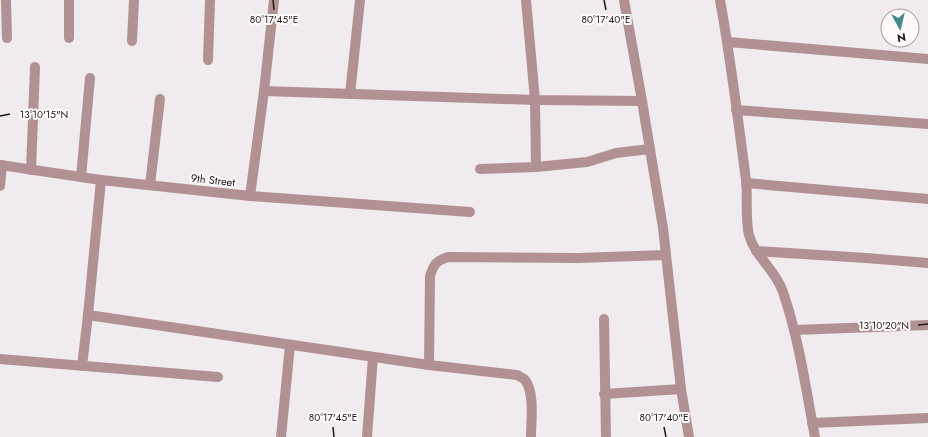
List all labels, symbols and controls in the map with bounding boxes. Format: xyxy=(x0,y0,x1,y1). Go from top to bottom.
north arrow xyxy=(880,8,920,48)
text: 80°17'45"E xyxy=(250,12,298,27)
text: 80°17'40"E xyxy=(582,12,630,27)
text: N xyxy=(896,29,907,46)
text: 13°10'15"N xyxy=(20,107,68,122)
street label: 9th Street xyxy=(190,170,236,190)
text: 13°10'20"N xyxy=(859,318,909,333)
text: 80°17'45"E xyxy=(309,410,357,425)
text: 80°17'40"E xyxy=(640,410,688,425)

